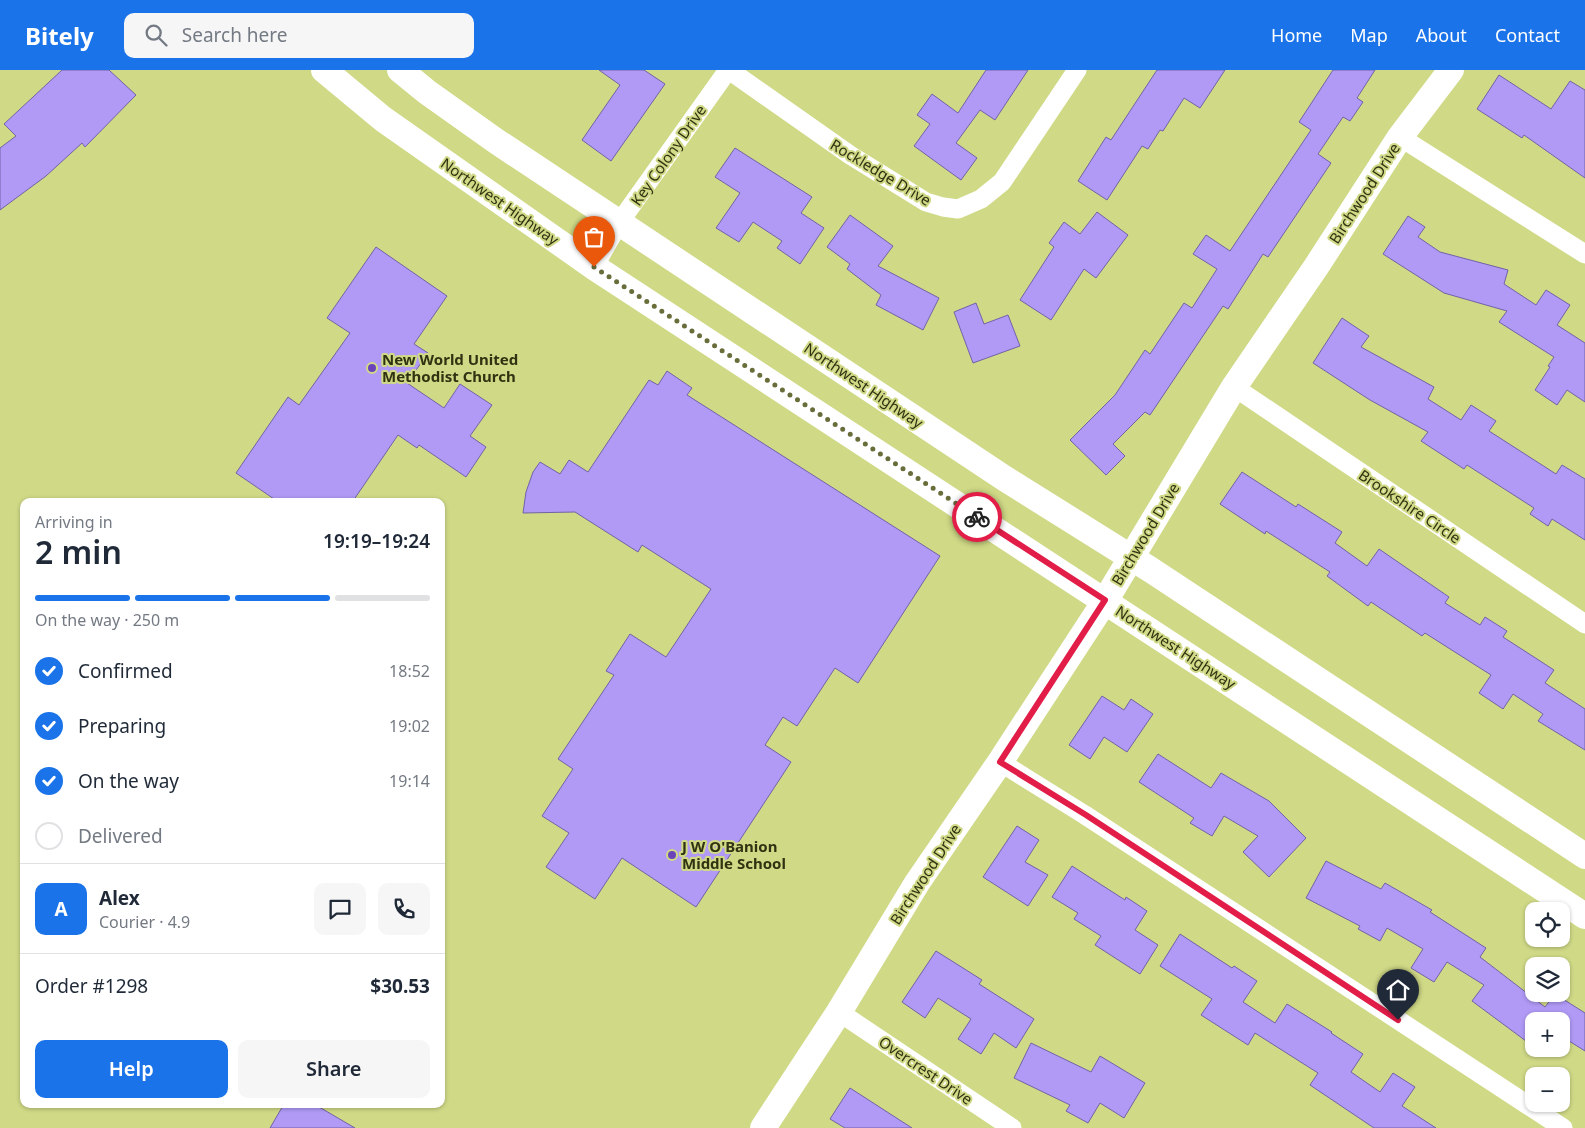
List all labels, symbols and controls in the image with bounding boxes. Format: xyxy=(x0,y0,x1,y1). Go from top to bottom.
search box xyxy=(124,13,474,58)
text: Bitely xyxy=(25,19,94,52)
icon: search xyxy=(142,21,170,49)
text: Search here xyxy=(182,22,287,48)
text: Home xyxy=(1271,23,1322,47)
text: Map xyxy=(1350,23,1388,47)
text: About xyxy=(1416,23,1467,47)
text: Contact xyxy=(1495,23,1560,47)
street label: Key Colony Drive xyxy=(626,101,710,209)
street label: Rockledge Drive xyxy=(827,134,935,210)
street label: Birchwood Drive xyxy=(1324,139,1404,247)
street label: Northwest Highway xyxy=(437,153,563,249)
pin xyxy=(573,216,615,267)
icon: bag xyxy=(580,223,608,251)
street label: Northwest Highway xyxy=(801,338,928,432)
place label: New World United Methodist Church xyxy=(382,349,518,386)
marker: New World United Methodist Church xyxy=(366,362,378,374)
street label: Brookshire Circle xyxy=(1355,464,1465,548)
street label: Birchwood Drive xyxy=(1107,479,1183,589)
courier xyxy=(952,492,1002,542)
icon: bike xyxy=(963,503,991,531)
text: Arriving in xyxy=(35,511,113,533)
text: 19:19–19:24 xyxy=(323,528,430,554)
text: 2 min xyxy=(35,530,122,573)
street label: Northwest Highway xyxy=(1112,601,1240,694)
text: On the way · 250 m xyxy=(35,609,179,631)
icon: check xyxy=(35,657,63,685)
text: Confirmed xyxy=(78,658,173,684)
text: 18:52 xyxy=(389,660,430,682)
icon: check xyxy=(35,712,63,740)
text: Preparing xyxy=(78,713,166,739)
text: 19:02 xyxy=(389,715,430,737)
icon: check xyxy=(35,767,63,795)
text: On the way xyxy=(78,768,179,794)
text: 19:14 xyxy=(389,770,430,792)
street label: Birchwood Drive xyxy=(885,820,965,928)
text: Delivered xyxy=(78,823,163,849)
place label: J W O'Banion Middle School xyxy=(680,836,786,873)
marker: J W O'Banion Middle School xyxy=(666,849,678,861)
button: chat xyxy=(314,883,366,935)
button: phone xyxy=(378,883,430,935)
text: Alex xyxy=(99,885,140,911)
text: A xyxy=(54,896,68,922)
map controls xyxy=(1525,902,1570,1112)
button: locate xyxy=(1525,902,1570,947)
text: Courier · 4.9 xyxy=(99,911,190,933)
button: layers xyxy=(1525,957,1570,1002)
pin xyxy=(1377,969,1419,1020)
text: Order #1298 xyxy=(35,973,148,999)
text: $30.53 xyxy=(370,973,430,999)
icon: home xyxy=(1384,976,1412,1004)
button: + xyxy=(1525,1012,1570,1057)
street label: Overcrest Drive xyxy=(875,1031,977,1109)
button: Help xyxy=(35,1040,228,1098)
button: Share xyxy=(238,1040,430,1098)
button: − xyxy=(1525,1067,1570,1112)

